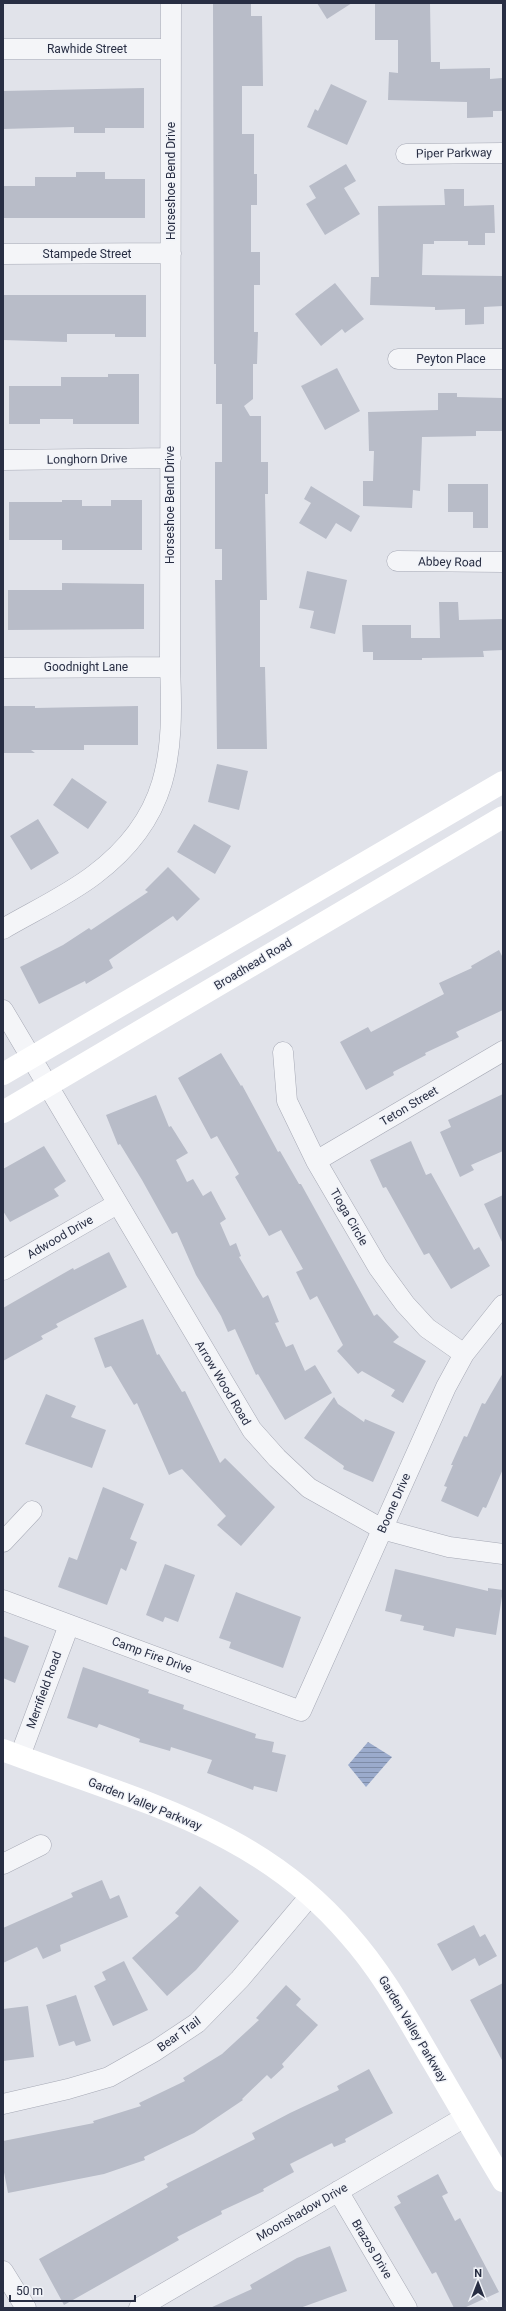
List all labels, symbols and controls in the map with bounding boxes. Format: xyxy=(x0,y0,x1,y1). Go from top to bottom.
street label: Rawhide Street xyxy=(47,42,127,56)
street label: Horseshoe Bend Drive xyxy=(164,122,178,240)
street label: Piper Parkway xyxy=(416,145,492,161)
street label: Stampede Street xyxy=(43,247,132,261)
street label: Peyton Place xyxy=(416,352,486,366)
street label: Horseshoe Bend Drive xyxy=(163,446,177,564)
street label: Longhorn Drive xyxy=(47,451,127,467)
street label: Abbey Road xyxy=(418,554,482,570)
street label: Goodnight Lane xyxy=(44,660,128,674)
street label: Broadhead Road xyxy=(212,935,294,993)
street label: Teton Street xyxy=(378,1083,440,1129)
street label: Tioga Circle xyxy=(327,1186,371,1248)
street label: Adwood Drive xyxy=(24,1212,96,1262)
street label: Arrow Wood Road xyxy=(192,1338,254,1428)
street label: Boone Drive xyxy=(375,1471,413,1535)
street label: Camp Fire Drive xyxy=(110,1634,194,1676)
street label: Merrifield Road xyxy=(24,1649,64,1731)
street label: Garden Valley Parkway xyxy=(86,1775,204,1833)
street label: Garden Valley Parkway xyxy=(376,1973,450,2085)
street label: Bear Trail xyxy=(155,2014,203,2054)
street label: Moonshadow Drive xyxy=(254,2180,350,2244)
street label: Brazos Drive xyxy=(349,2217,395,2281)
north arrow xyxy=(458,2263,498,2303)
text: N xyxy=(474,2267,482,2280)
scale bar xyxy=(10,2277,135,2303)
text: 50 m xyxy=(16,2284,43,2298)

